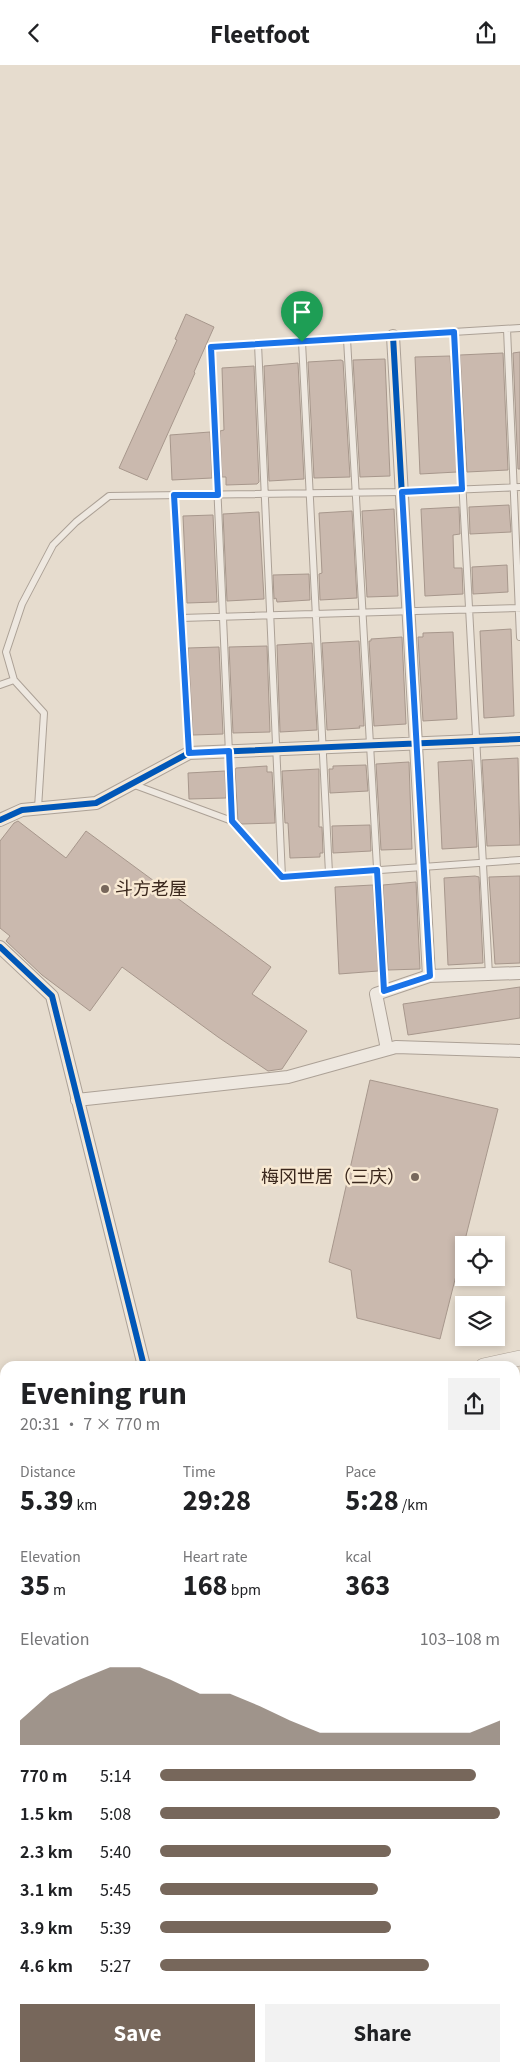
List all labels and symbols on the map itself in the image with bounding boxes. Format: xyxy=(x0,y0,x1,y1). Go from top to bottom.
pin xyxy=(281,291,323,342)
place label: 斗方老屋 xyxy=(115,874,187,900)
marker: 斗方老屋 xyxy=(99,883,111,895)
place label: 梅冈世居（三庆） xyxy=(261,1162,405,1188)
marker: 梅冈世居（三庆） xyxy=(409,1171,421,1183)

